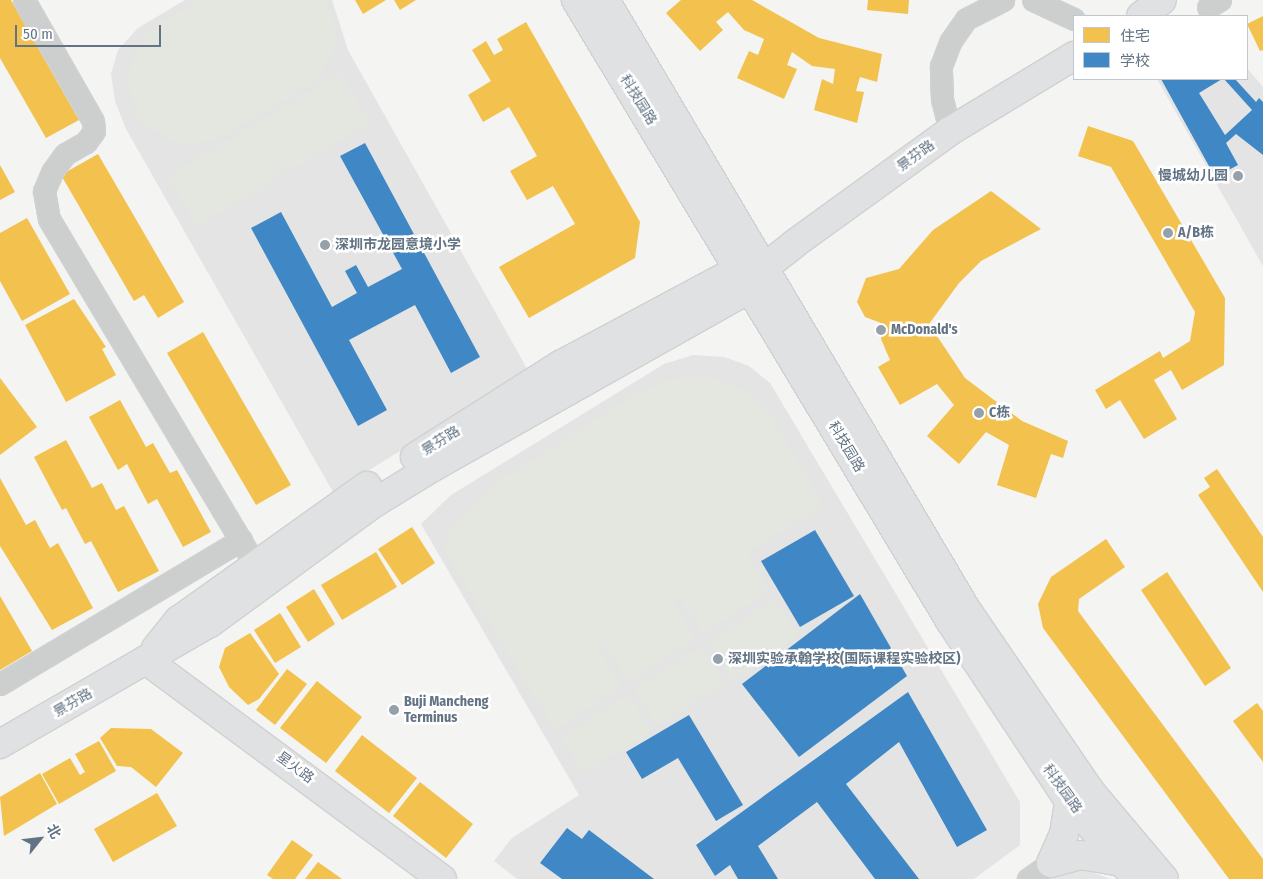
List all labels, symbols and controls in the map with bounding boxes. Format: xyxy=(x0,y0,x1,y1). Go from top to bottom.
scale bar xyxy=(18,15,164,47)
legend xyxy=(1073,15,1248,80)
text: 50 m xyxy=(23,25,53,43)
text: 住宅 xyxy=(1120,27,1150,45)
text: 学校 xyxy=(1120,52,1150,70)
street label: 科技园路 xyxy=(616,72,660,128)
street label: 景芬路 xyxy=(894,137,938,175)
place label: 慢城幼儿园 xyxy=(1158,168,1228,184)
marker: 慢城幼儿园 xyxy=(1232,170,1244,182)
place label: A/B栋 xyxy=(1178,225,1214,241)
marker: A/B栋 xyxy=(1162,227,1174,239)
place label: 深圳市龙园意境小学 xyxy=(335,237,461,253)
marker: 深圳市龙园意境小学 xyxy=(319,239,331,251)
place label: McDonald's xyxy=(891,322,958,338)
marker: McDonald's xyxy=(875,324,887,336)
place label: C栋 xyxy=(989,405,1010,421)
marker: C栋 xyxy=(973,407,985,419)
street label: 科技园路 xyxy=(824,419,868,475)
street label: 景芬路 xyxy=(419,423,463,459)
place label: 深圳实验承翰学校(国际课程实验校区) xyxy=(728,651,960,667)
marker: 深圳实验承翰学校(国际课程实验校区) xyxy=(712,653,724,665)
street label: 景芬路 xyxy=(51,685,95,721)
place label: Buji Mancheng Terminus xyxy=(404,694,488,726)
marker: Buji Mancheng Terminus xyxy=(388,704,400,716)
street label: 星火路 xyxy=(273,749,317,787)
street label: 科技园路 xyxy=(1039,761,1085,817)
north arrow xyxy=(15,814,65,864)
text: 北 xyxy=(43,821,64,842)

